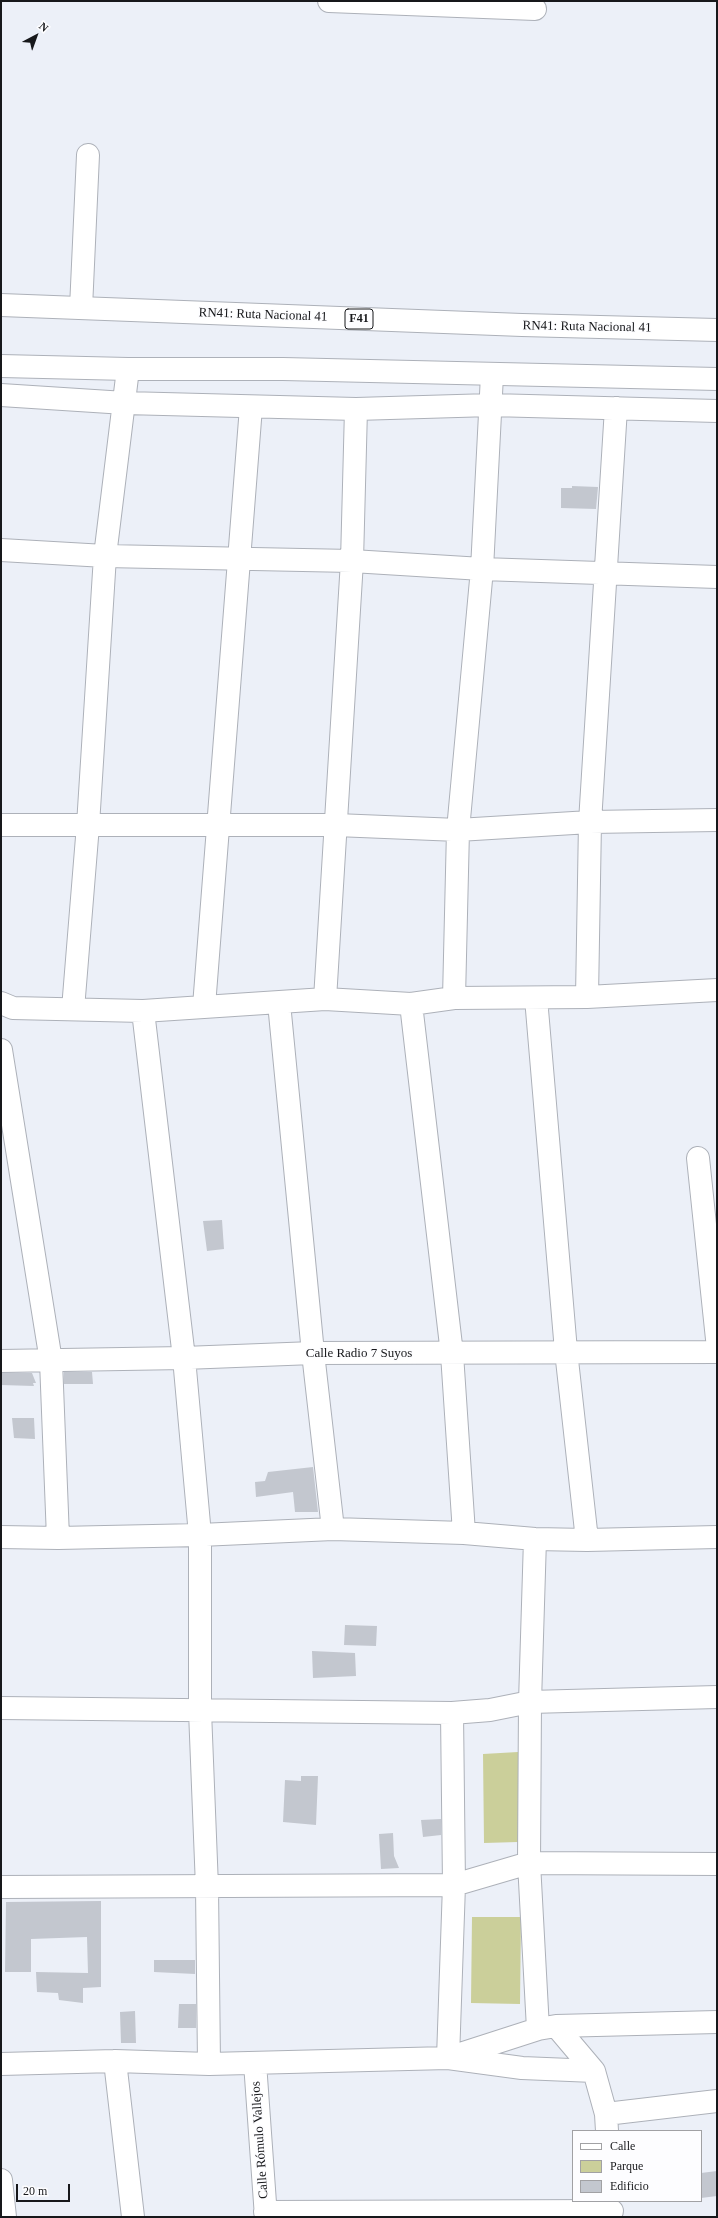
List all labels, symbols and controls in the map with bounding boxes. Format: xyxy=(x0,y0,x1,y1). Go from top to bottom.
north arrow xyxy=(16,16,56,56)
text: N xyxy=(37,20,51,34)
street label: RN41: Ruta Nacional 41 xyxy=(198,305,328,325)
road number: F41 xyxy=(345,309,373,329)
street label: RN41: Ruta Nacional 41 xyxy=(522,318,652,336)
street label: Calle Radio 7 Suyos xyxy=(306,1346,412,1362)
street label: Calle Rómulo Vallejos xyxy=(248,2081,272,2199)
legend xyxy=(572,2130,702,2202)
text: Calle xyxy=(610,2139,635,2153)
text: Parque xyxy=(610,2159,643,2173)
scale bar xyxy=(18,2176,72,2202)
text: Edificio xyxy=(610,2179,649,2193)
text: 20 m xyxy=(23,2184,47,2198)

